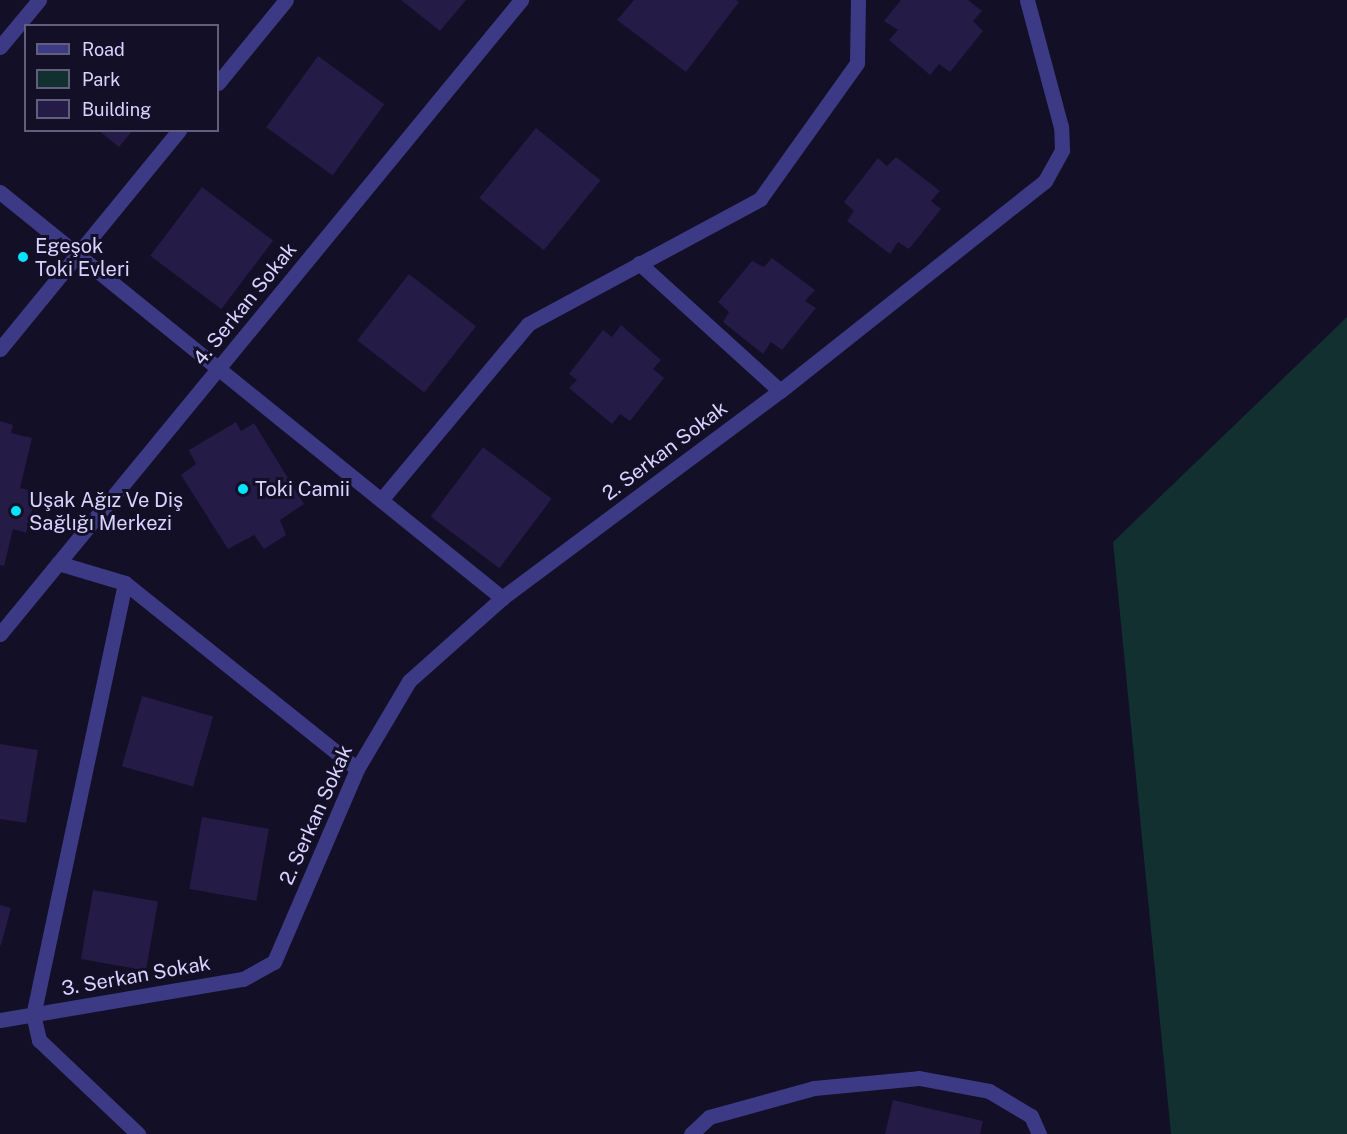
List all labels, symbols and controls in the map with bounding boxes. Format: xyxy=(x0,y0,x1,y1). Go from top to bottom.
legend xyxy=(24,24,219,132)
text: Road xyxy=(82,39,125,60)
text: Park xyxy=(82,69,120,90)
text: Building xyxy=(82,99,151,120)
place label: Egeşok Toki Evleri xyxy=(35,234,130,281)
street label: 4. Serkan Sokak xyxy=(188,238,302,370)
marker: Egeşok Toki Evleri xyxy=(16,250,30,264)
street label: 2. Serkan Sokak xyxy=(598,396,732,506)
place label: Toki Camii xyxy=(255,477,350,501)
marker: Toki Camii xyxy=(236,482,250,496)
place label: Uşak Ağız Ve Diş Sağlığı Merkezi xyxy=(29,488,184,535)
marker: Uşak Ağız Ve Diş Sağlığı Merkezi xyxy=(7,502,25,520)
street label: 2. Serkan Sokak xyxy=(274,742,358,888)
street label: 3. Serkan Sokak xyxy=(60,951,212,1001)

